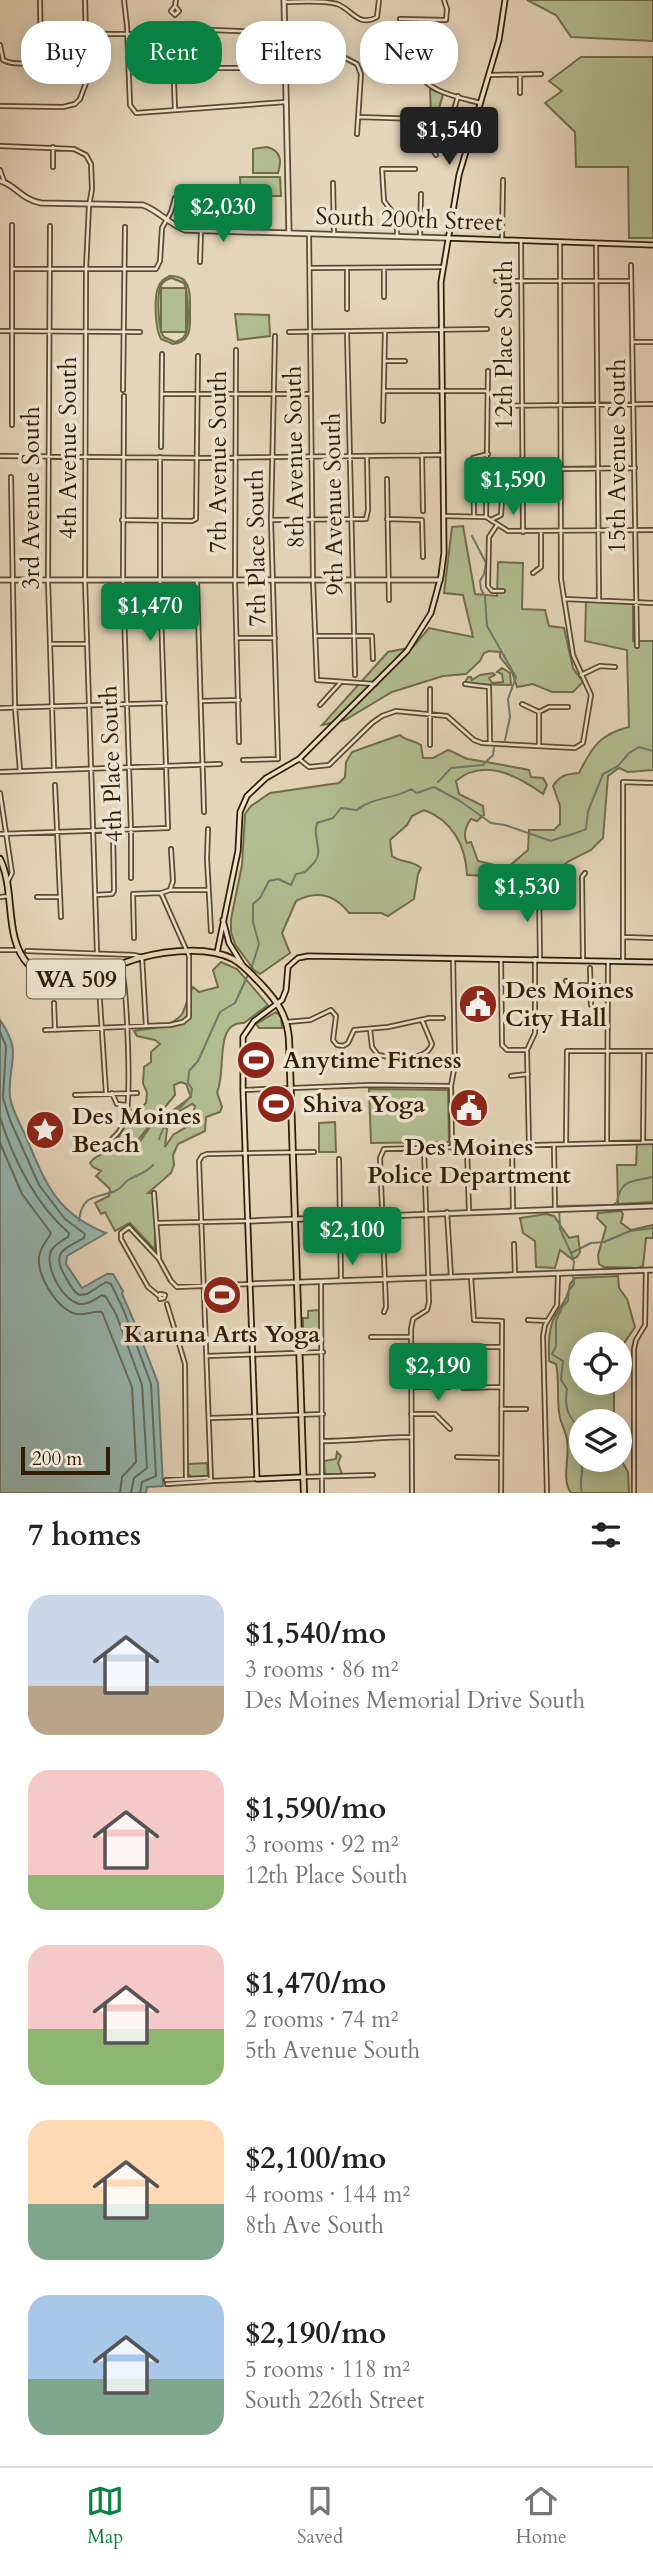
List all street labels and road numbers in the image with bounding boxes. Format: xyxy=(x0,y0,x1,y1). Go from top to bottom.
street label: South 200th Street xyxy=(315,200,504,239)
street label: 12th Place South xyxy=(488,260,521,430)
street label: 4th Avenue South xyxy=(52,357,85,539)
street label: 15th Avenue South xyxy=(601,359,634,553)
street label: 8th Avenue South xyxy=(276,365,313,549)
street label: 7th Avenue South xyxy=(202,371,235,553)
street label: 3rd Avenue South xyxy=(15,406,48,590)
street label: 9th Avenue South xyxy=(315,412,352,596)
street label: 7th Place South xyxy=(239,469,274,627)
street label: 4th Place South xyxy=(92,685,131,843)
road number: WA 509 xyxy=(27,960,125,998)

